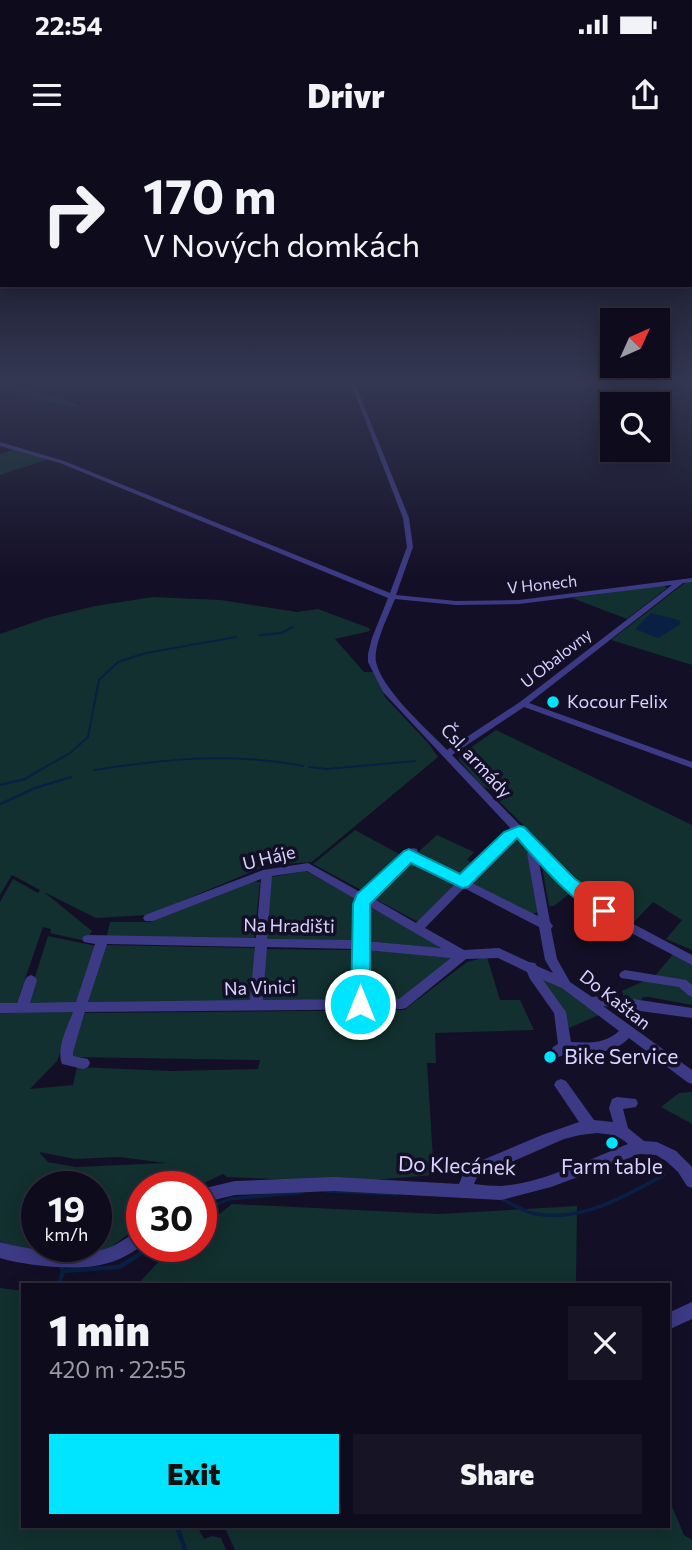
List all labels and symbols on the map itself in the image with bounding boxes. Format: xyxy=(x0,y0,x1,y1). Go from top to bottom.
north arrow xyxy=(600,308,670,378)
street label: V Honech xyxy=(506,570,578,597)
street label: U Obalovny xyxy=(517,624,595,691)
place label: Kocour Felix xyxy=(567,690,668,712)
marker: Kocour Felix xyxy=(545,694,561,710)
street label: Čsl. armády xyxy=(437,718,517,802)
street label: U Háje xyxy=(240,840,297,874)
pin xyxy=(574,881,634,941)
street label: Na Hradišti xyxy=(243,913,335,937)
street label: Do Kaštan xyxy=(576,965,656,1034)
position arrow xyxy=(323,967,397,1041)
street label: Na Vinici xyxy=(224,975,296,999)
place label: Bike Service xyxy=(564,1043,678,1068)
marker: Bike Service xyxy=(542,1049,558,1065)
marker: Farm table xyxy=(604,1135,620,1151)
street label: Do Klecánek xyxy=(397,1150,517,1179)
place label: Farm table xyxy=(561,1153,663,1178)
speed limit sign: 30 xyxy=(126,1171,217,1262)

